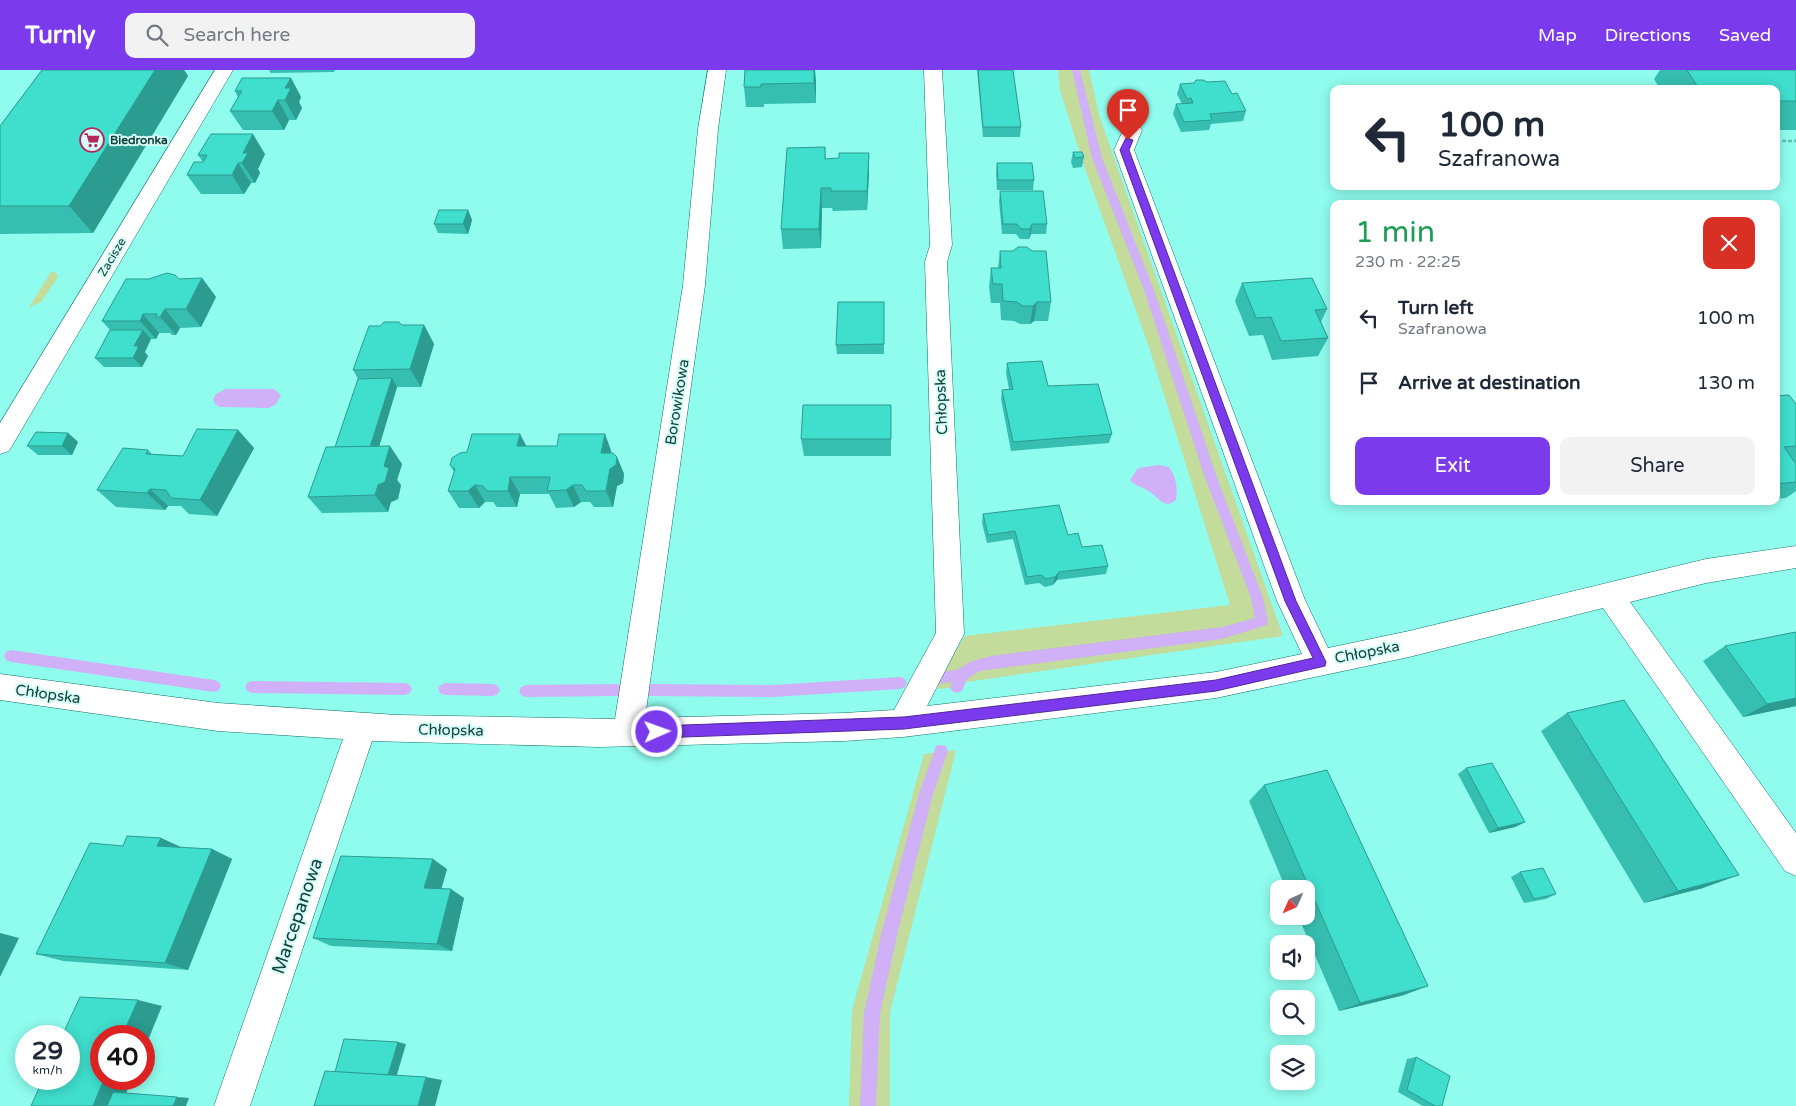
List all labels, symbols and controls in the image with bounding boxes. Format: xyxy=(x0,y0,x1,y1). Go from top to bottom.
search box xyxy=(125,13,475,58)
text: Turnly xyxy=(25,21,95,50)
icon: search xyxy=(143,21,171,49)
text: Search here xyxy=(183,24,290,46)
text: Map xyxy=(1538,24,1577,46)
text: Directions xyxy=(1605,24,1691,46)
text: Saved xyxy=(1719,24,1771,46)
pin xyxy=(1107,89,1149,140)
icon: arrive xyxy=(1114,96,1142,124)
text: 100 m xyxy=(1438,104,1545,146)
icon: left xyxy=(1355,105,1420,170)
supermarket icon: Biedronka xyxy=(79,127,105,153)
place label: Biedronka xyxy=(110,133,168,147)
text: Szafranowa xyxy=(1438,146,1560,172)
text: 1 min xyxy=(1355,214,1435,251)
button: close xyxy=(1703,217,1755,269)
street label: Zacisze xyxy=(95,235,129,279)
text: 230 m · 22:25 xyxy=(1355,252,1461,272)
text: Turn left xyxy=(1398,297,1474,319)
icon: left xyxy=(1355,304,1383,332)
text: 100 m xyxy=(1697,307,1755,329)
text: Szafranowa xyxy=(1398,319,1487,339)
street label: Borowikowa xyxy=(661,358,693,446)
street label: Chłopska xyxy=(931,369,951,435)
icon: arrive xyxy=(1355,369,1383,397)
text: Arrive at destination xyxy=(1398,372,1581,394)
text: 130 m xyxy=(1697,372,1755,394)
button: Exit xyxy=(1355,437,1550,495)
button: Share xyxy=(1560,437,1755,495)
street label: Chłopska xyxy=(1333,637,1401,667)
street label: Chłopska xyxy=(14,681,82,707)
position arrow xyxy=(630,705,682,757)
street label: Chłopska xyxy=(418,720,484,740)
street label: Marcepanowa xyxy=(267,855,327,977)
north arrow xyxy=(1270,880,1315,925)
map controls xyxy=(1270,880,1315,1090)
button: sound xyxy=(1270,935,1315,980)
button: search xyxy=(1270,990,1315,1035)
speed limit sign: 40 xyxy=(90,1025,155,1090)
text: 29 xyxy=(32,1036,63,1066)
button: layers xyxy=(1270,1045,1315,1090)
text: km/h xyxy=(32,1063,63,1077)

